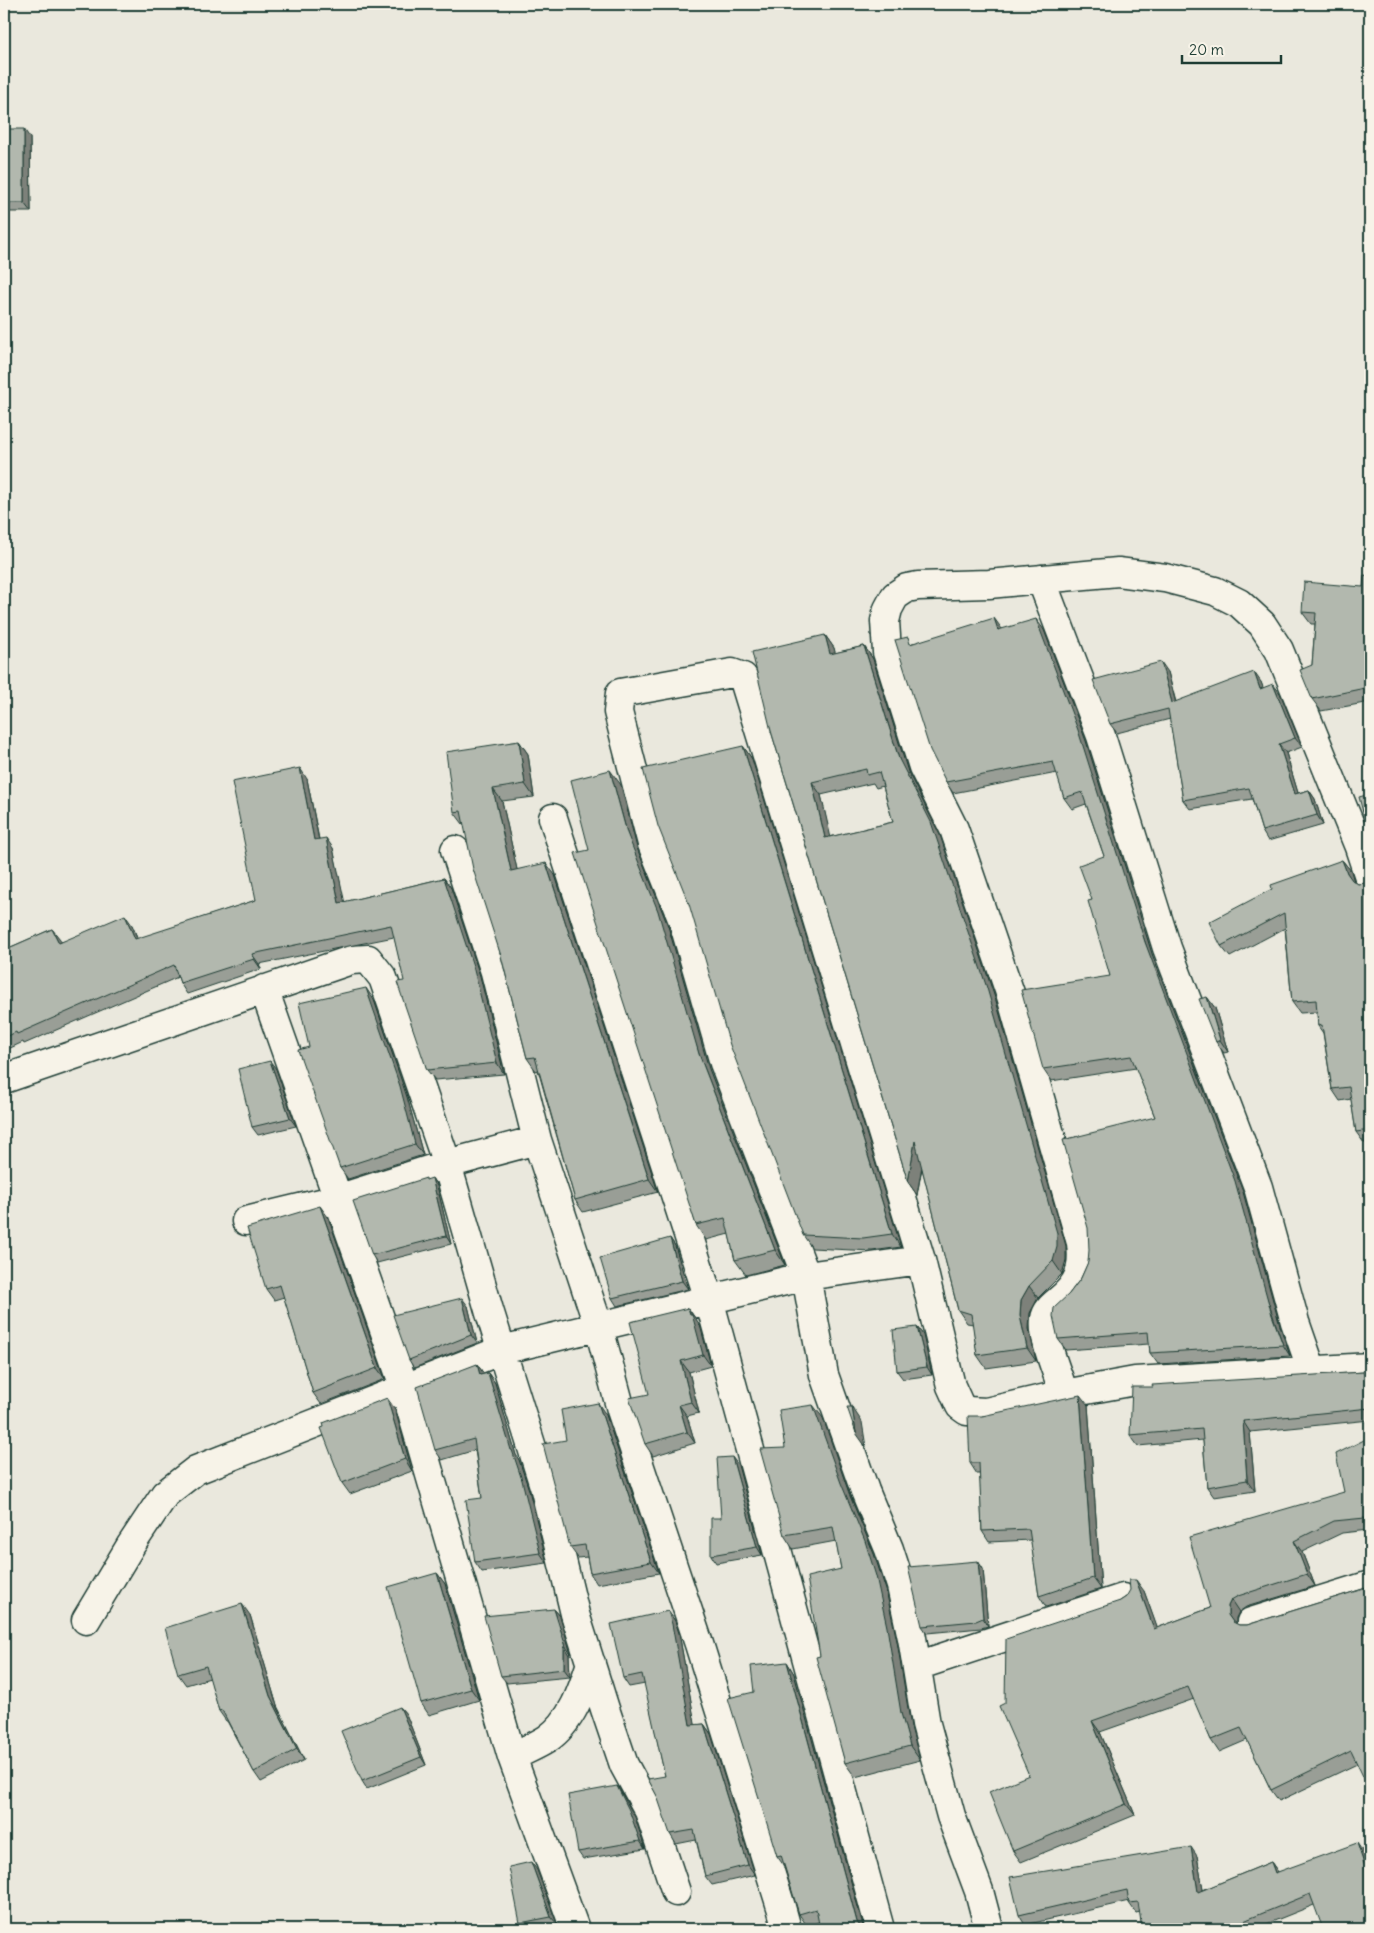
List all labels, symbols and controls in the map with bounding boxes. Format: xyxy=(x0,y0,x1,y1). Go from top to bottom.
scale bar xyxy=(1182,32,1280,64)
text: 20 m xyxy=(1189,40,1224,59)

